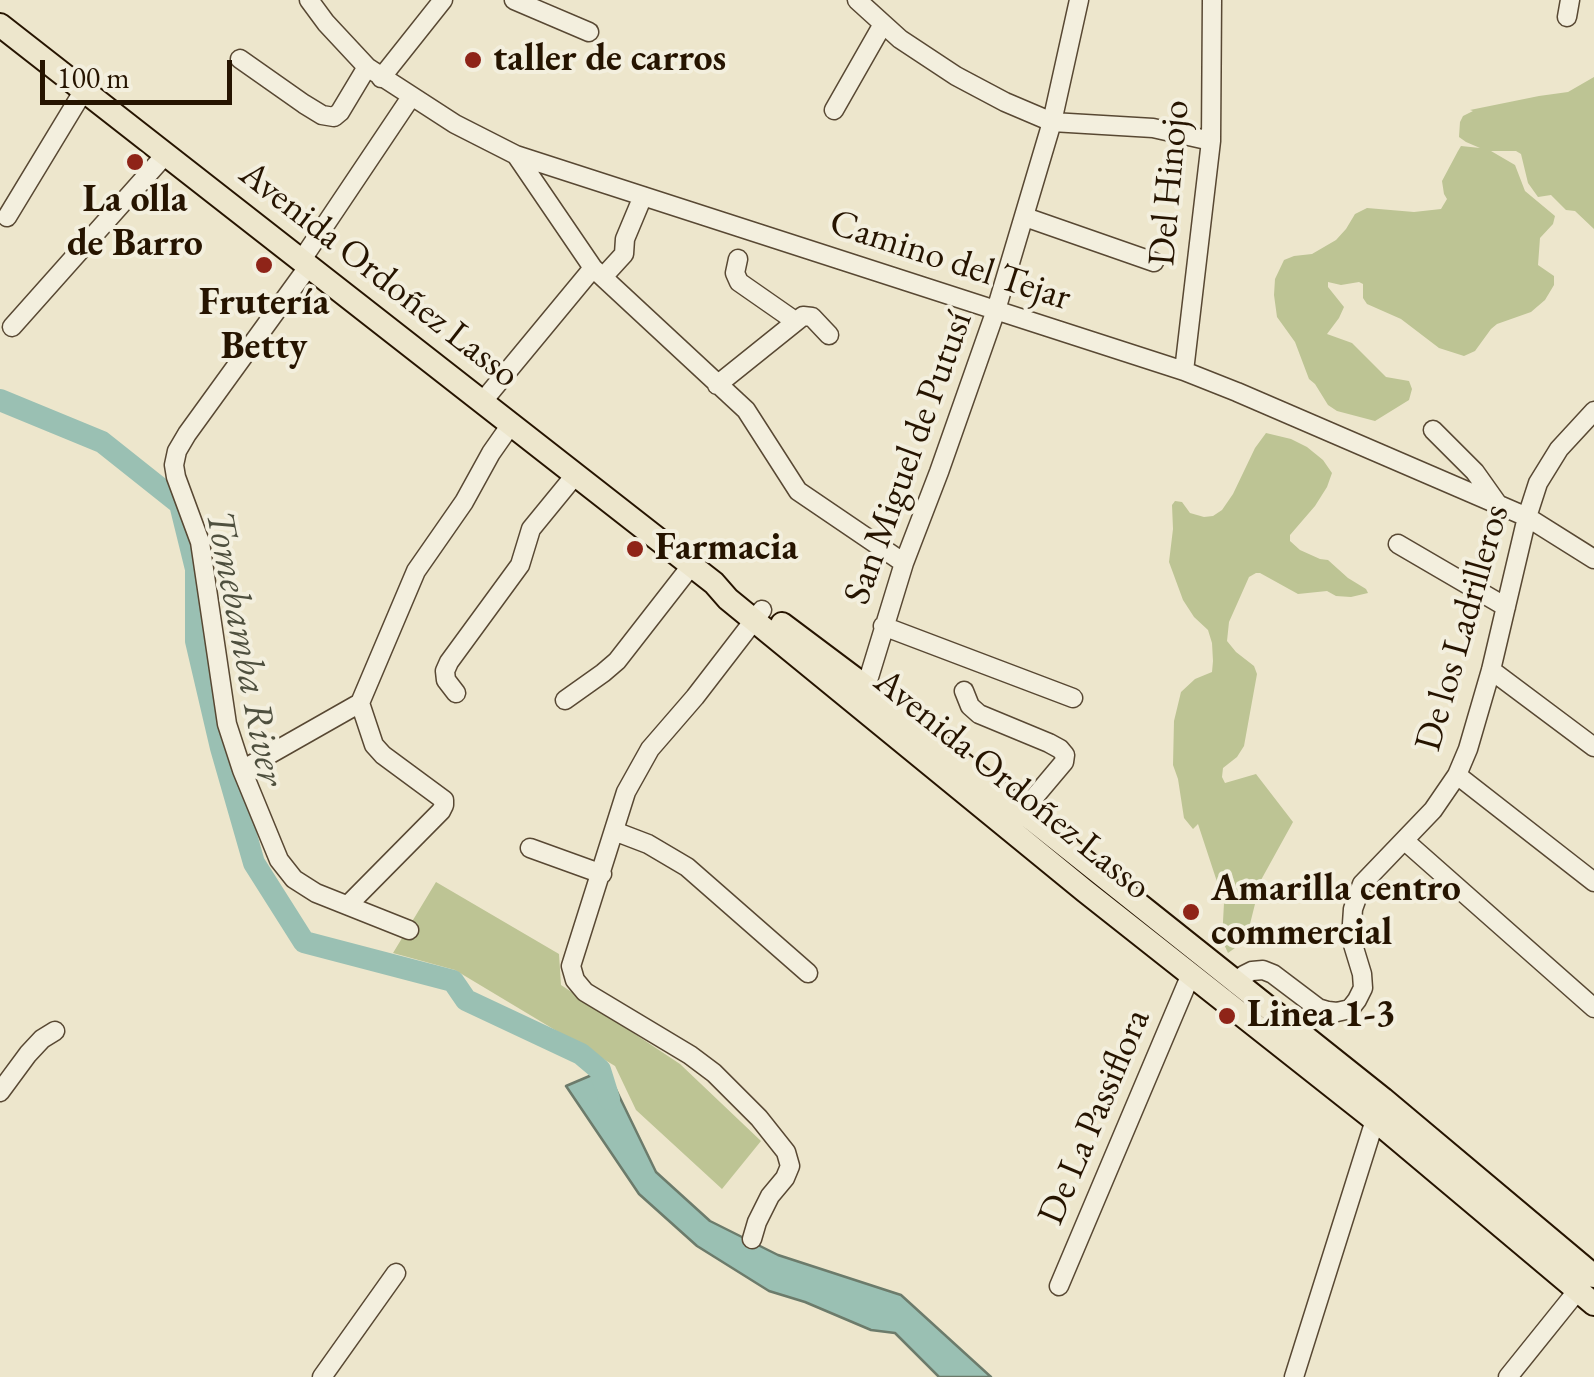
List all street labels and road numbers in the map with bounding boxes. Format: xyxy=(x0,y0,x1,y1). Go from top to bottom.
street label: Del Hinojo xyxy=(1140,98,1200,268)
street label: Avenida Ordoñez Lasso xyxy=(230,152,528,398)
street label: Camino del Tejar xyxy=(824,201,1076,321)
street label: San Miguel de Putusí xyxy=(835,305,983,611)
street label: De los Ladrilleros xyxy=(1406,499,1520,757)
street label: Avenida Ordoñez Lasso xyxy=(864,659,1160,911)
street label: De La Passiflora xyxy=(1029,1002,1161,1232)

